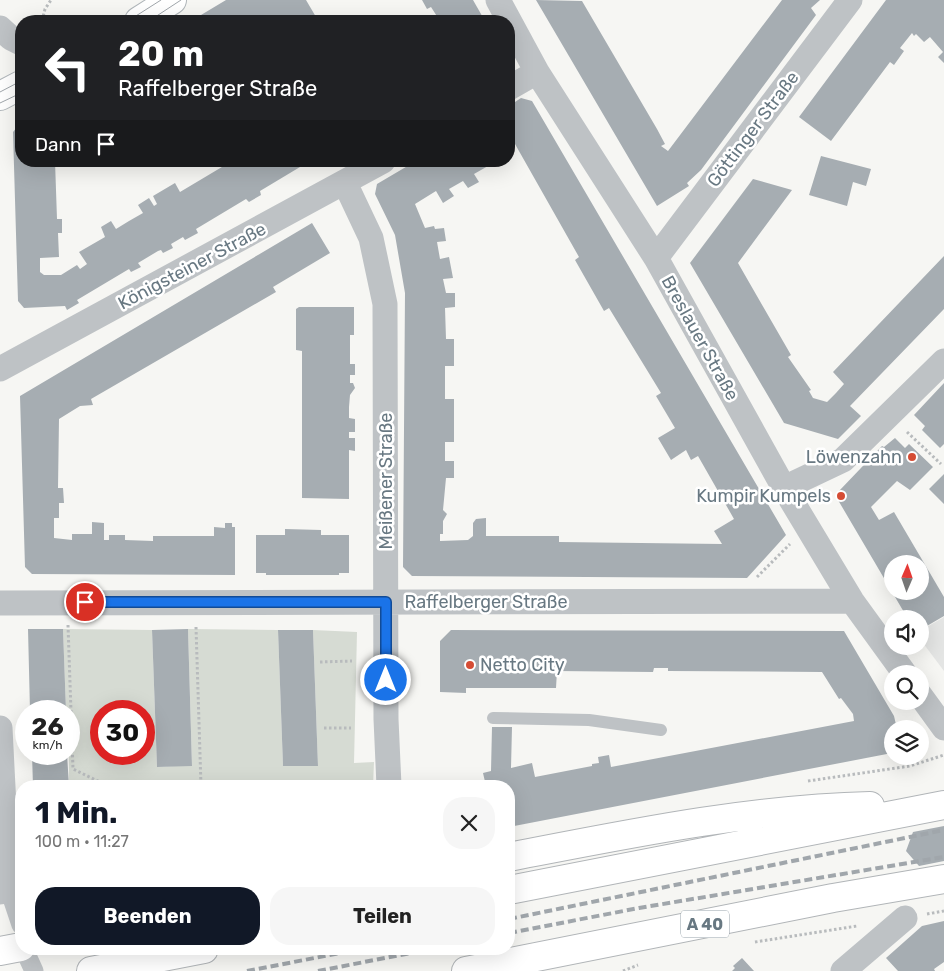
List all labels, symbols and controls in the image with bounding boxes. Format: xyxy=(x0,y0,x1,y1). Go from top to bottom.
text: 20 m xyxy=(118,33,204,75)
icon: left xyxy=(35,35,100,100)
street label: Göttinger Straße xyxy=(702,67,804,191)
text: Raffelberger Straße xyxy=(118,75,317,102)
icon: arrive xyxy=(92,130,120,158)
text: Dann xyxy=(35,133,82,156)
street label: Königsteiner Straße xyxy=(114,218,270,314)
street label: Breslauer Straße xyxy=(657,272,743,404)
street label: Meißener Straße xyxy=(375,413,397,549)
place label: Löwenzahn xyxy=(806,446,902,468)
marker: Löwenzahn xyxy=(906,451,918,463)
place label: Kumpir Kumpels xyxy=(696,485,831,507)
marker: Kumpir Kumpels xyxy=(835,490,847,502)
north arrow xyxy=(884,555,929,600)
map controls xyxy=(884,555,929,765)
pin xyxy=(64,581,106,623)
icon: arrive xyxy=(71,588,99,616)
street label: Raffelberger Straße xyxy=(404,591,568,613)
button: sound xyxy=(884,610,929,655)
position arrow xyxy=(359,653,411,705)
place label: Netto City xyxy=(480,654,565,676)
marker: Netto City xyxy=(464,659,476,671)
button: search xyxy=(884,665,929,710)
speed limit sign: 30 xyxy=(90,700,155,765)
text: 26 xyxy=(31,712,64,741)
button: layers xyxy=(884,720,929,765)
text: km/h xyxy=(33,738,62,752)
text: 1 Min. xyxy=(35,795,118,831)
button: close xyxy=(443,797,495,849)
text: 100 m · 11:27 xyxy=(35,832,129,851)
button: Beenden xyxy=(35,887,260,945)
button: Teilen xyxy=(270,887,495,945)
road number: A 40 xyxy=(681,911,729,938)

